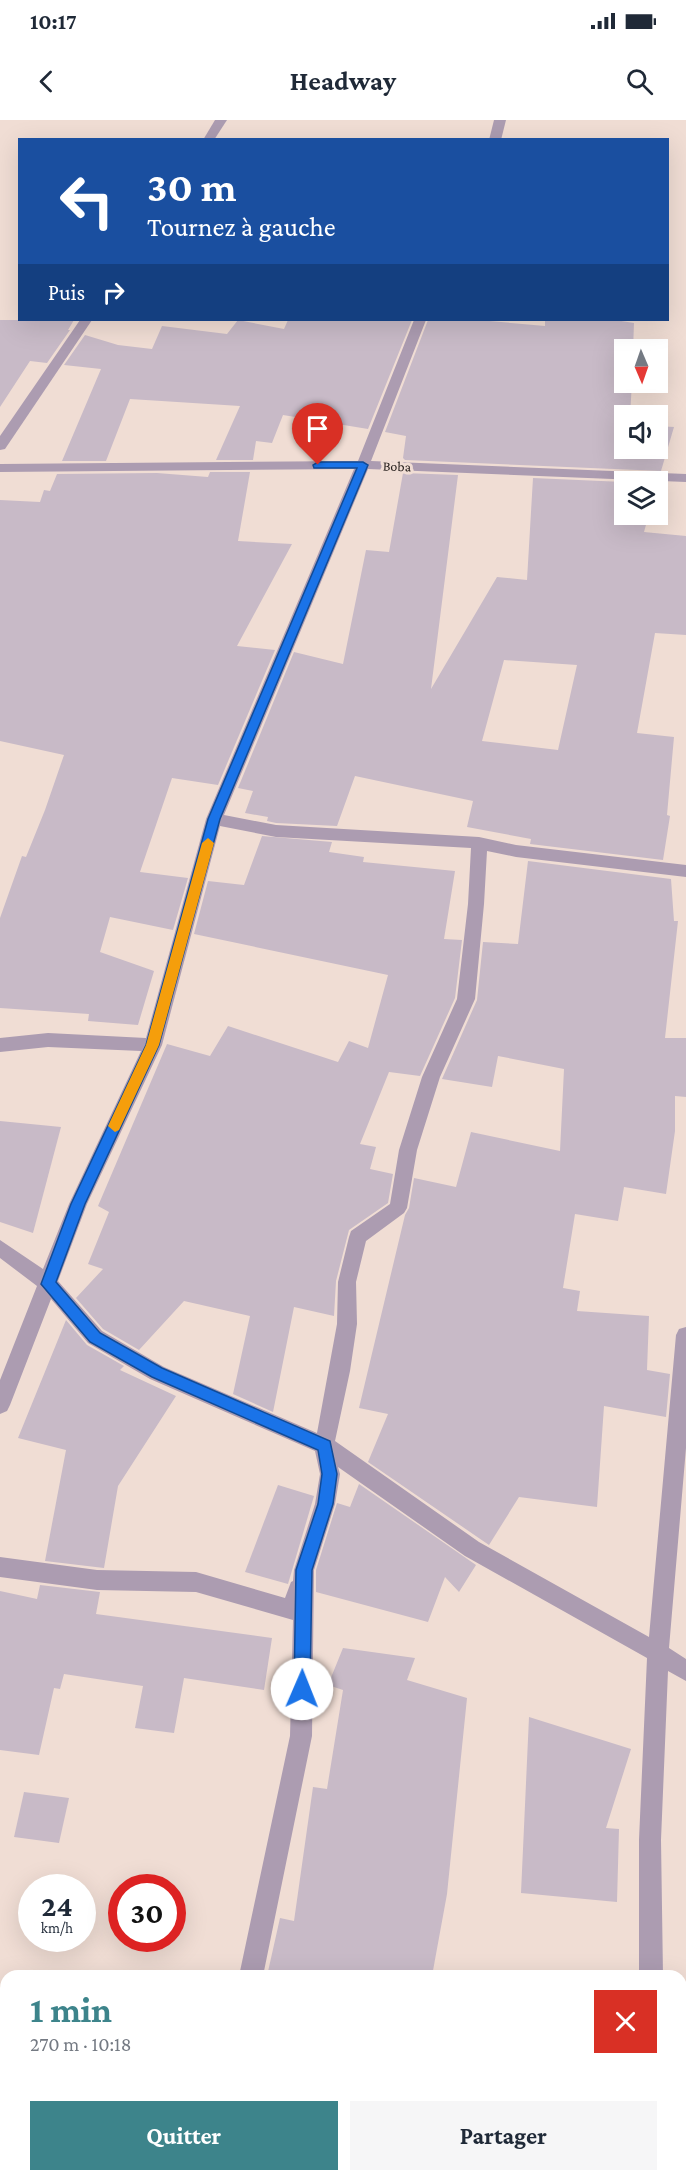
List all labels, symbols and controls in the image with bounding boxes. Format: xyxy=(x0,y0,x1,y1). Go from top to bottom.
text: 10:17 xyxy=(30,9,77,34)
icon: back xyxy=(30,65,63,98)
icon: search xyxy=(623,65,656,98)
text: Headway xyxy=(290,66,396,96)
icon: left xyxy=(48,162,126,240)
text: 30 m xyxy=(147,163,237,210)
text: Tournez à gauche xyxy=(147,212,336,242)
icon: right xyxy=(97,276,130,309)
text: Puis xyxy=(48,280,85,305)
north arrow xyxy=(614,339,668,393)
map controls xyxy=(614,339,668,525)
pin xyxy=(292,403,343,465)
button: sound xyxy=(614,405,668,459)
icon: arrive xyxy=(301,412,334,445)
street label: Boba xyxy=(383,458,412,475)
button: layers xyxy=(614,471,668,525)
position arrow xyxy=(270,1657,334,1721)
speed limit sign: 30 xyxy=(108,1874,186,1952)
text: 24 xyxy=(41,1889,73,1922)
text: km/h xyxy=(41,1920,73,1936)
text: 1 min xyxy=(30,1990,112,2030)
button: close xyxy=(594,1990,657,2053)
text: 270 m · 10:18 xyxy=(30,2033,132,2055)
button: Quitter xyxy=(30,2101,338,2170)
button: Partager xyxy=(350,2101,657,2170)

